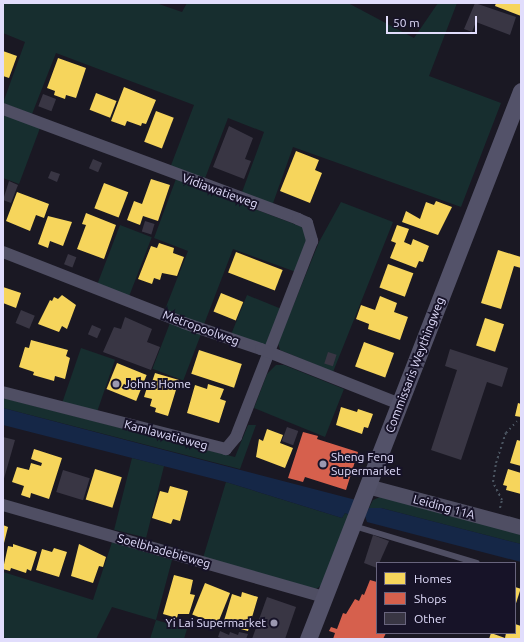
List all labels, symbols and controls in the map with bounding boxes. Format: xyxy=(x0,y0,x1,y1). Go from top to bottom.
scale bar xyxy=(388,8,479,34)
text: 50 m xyxy=(393,16,420,29)
street label: Vidiawatieweg xyxy=(180,171,260,211)
street label: Commissaris Weythingweg xyxy=(382,295,448,435)
street label: Metropoolweg xyxy=(161,307,241,349)
place label: Johns Home xyxy=(124,377,191,391)
marker: Johns Home xyxy=(111,379,121,389)
street label: Kamlawatieweg xyxy=(123,417,209,453)
place label: Sheng Feng Supermarket xyxy=(331,450,401,478)
marker: Sheng Feng Supermarket xyxy=(318,459,328,469)
street label: Leiding 11A xyxy=(412,492,476,522)
street label: Soelbhadebieweg xyxy=(116,531,212,571)
legend xyxy=(376,562,516,634)
text: Homes xyxy=(414,572,452,585)
text: Shops xyxy=(414,592,446,605)
text: Other xyxy=(414,612,446,625)
place label: Yi Lai Supermarket xyxy=(165,616,266,630)
marker: Yi Lai Supermarket xyxy=(269,618,279,628)

